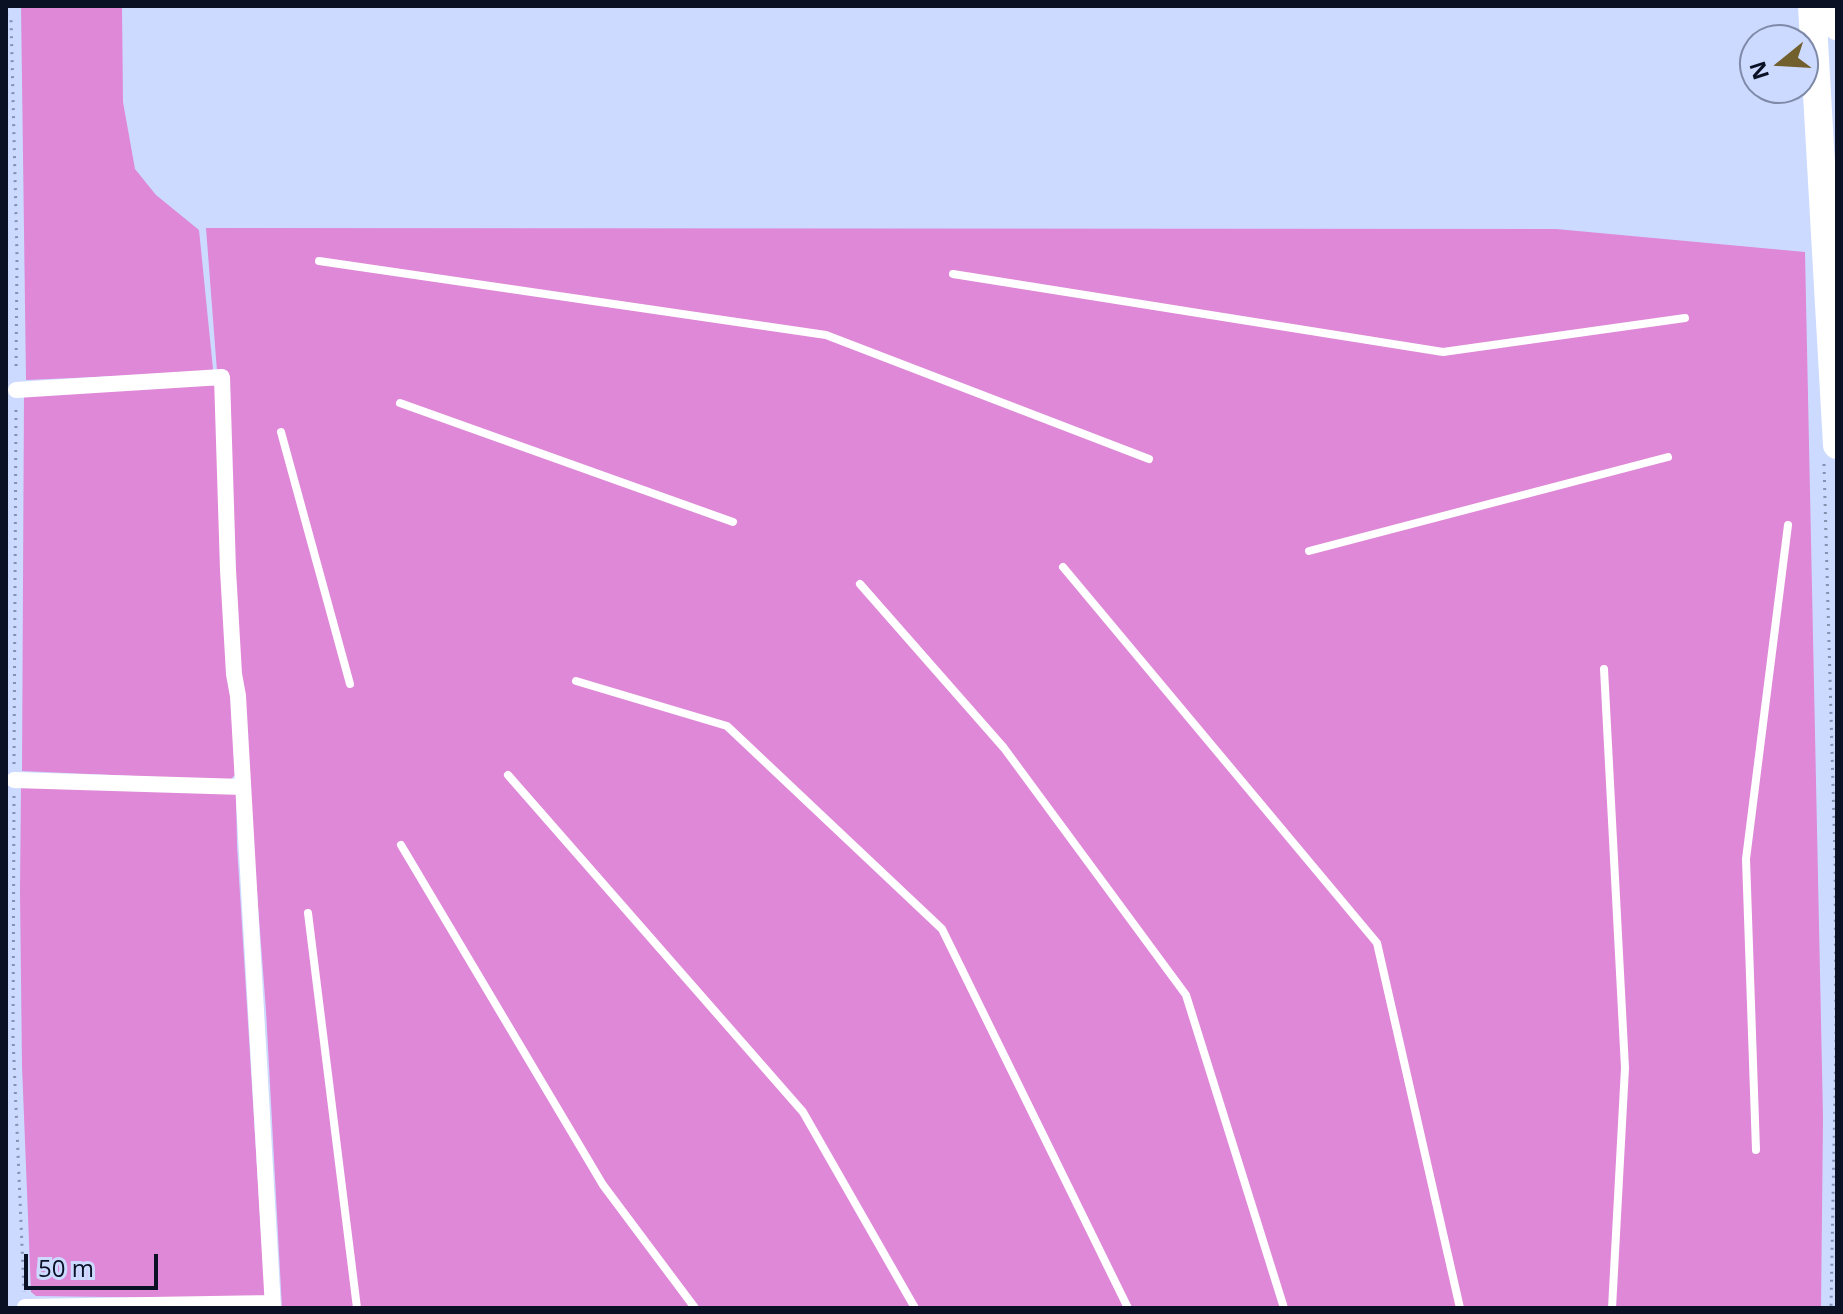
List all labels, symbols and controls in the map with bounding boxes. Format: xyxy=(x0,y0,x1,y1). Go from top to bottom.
north arrow xyxy=(1739,24,1819,104)
text: N xyxy=(1741,58,1775,84)
scale bar xyxy=(28,1238,162,1288)
text: 50 m xyxy=(38,1251,94,1284)

